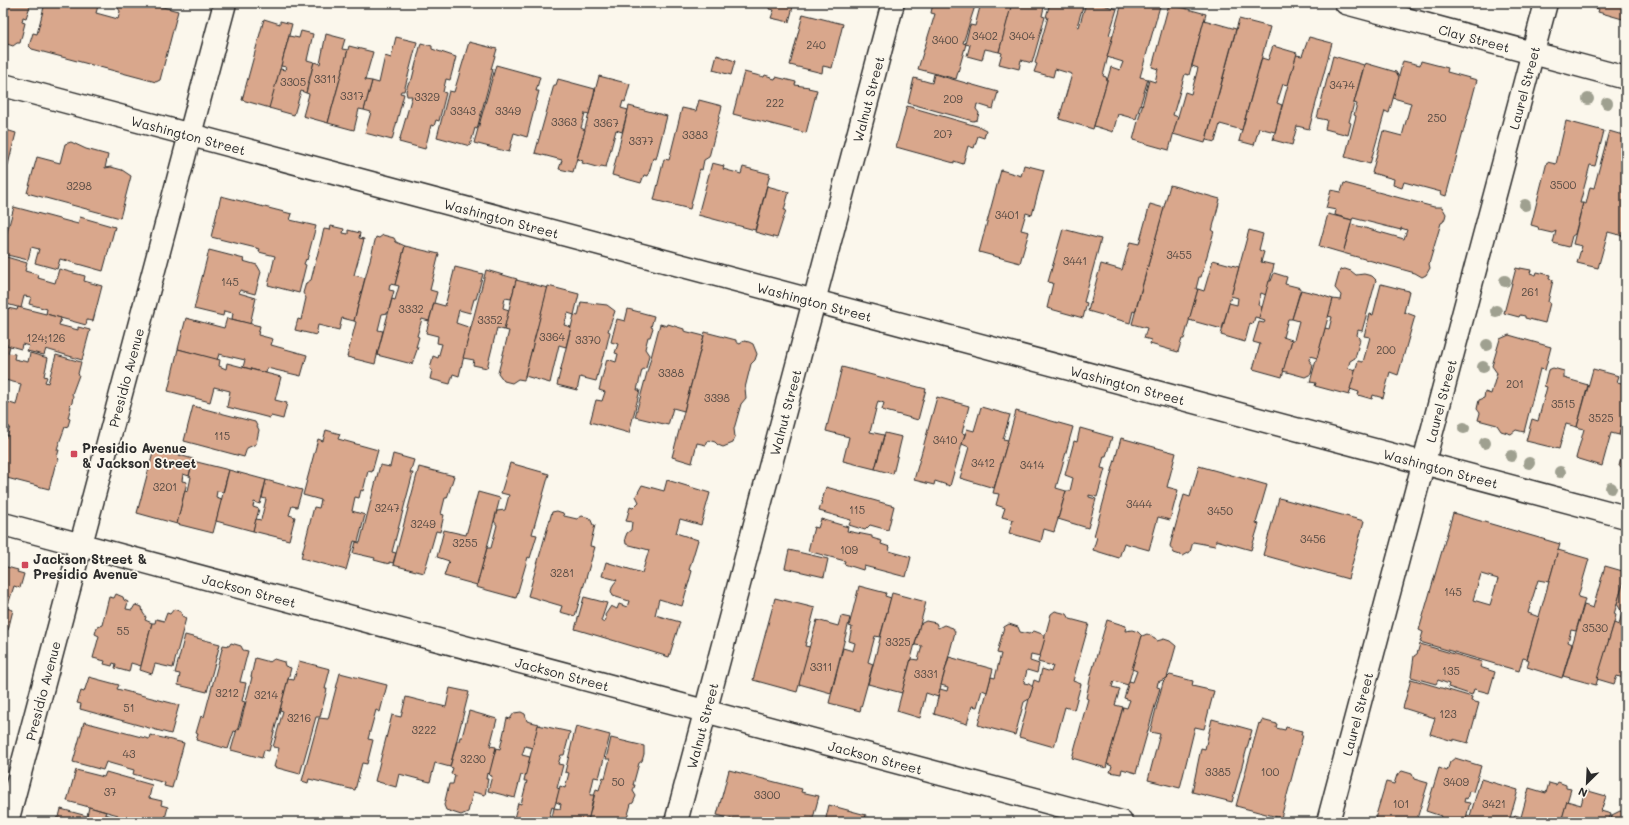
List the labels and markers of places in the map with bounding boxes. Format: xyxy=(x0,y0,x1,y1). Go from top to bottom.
place label: Presidio Avenue & Jackson Street xyxy=(82,439,197,471)
marker: Presidio Avenue & Jackson Street xyxy=(69,449,79,459)
place label: Jackson Street & Presidio Avenue xyxy=(33,550,147,582)
marker: Jackson Street & Presidio Avenue xyxy=(20,560,30,570)

